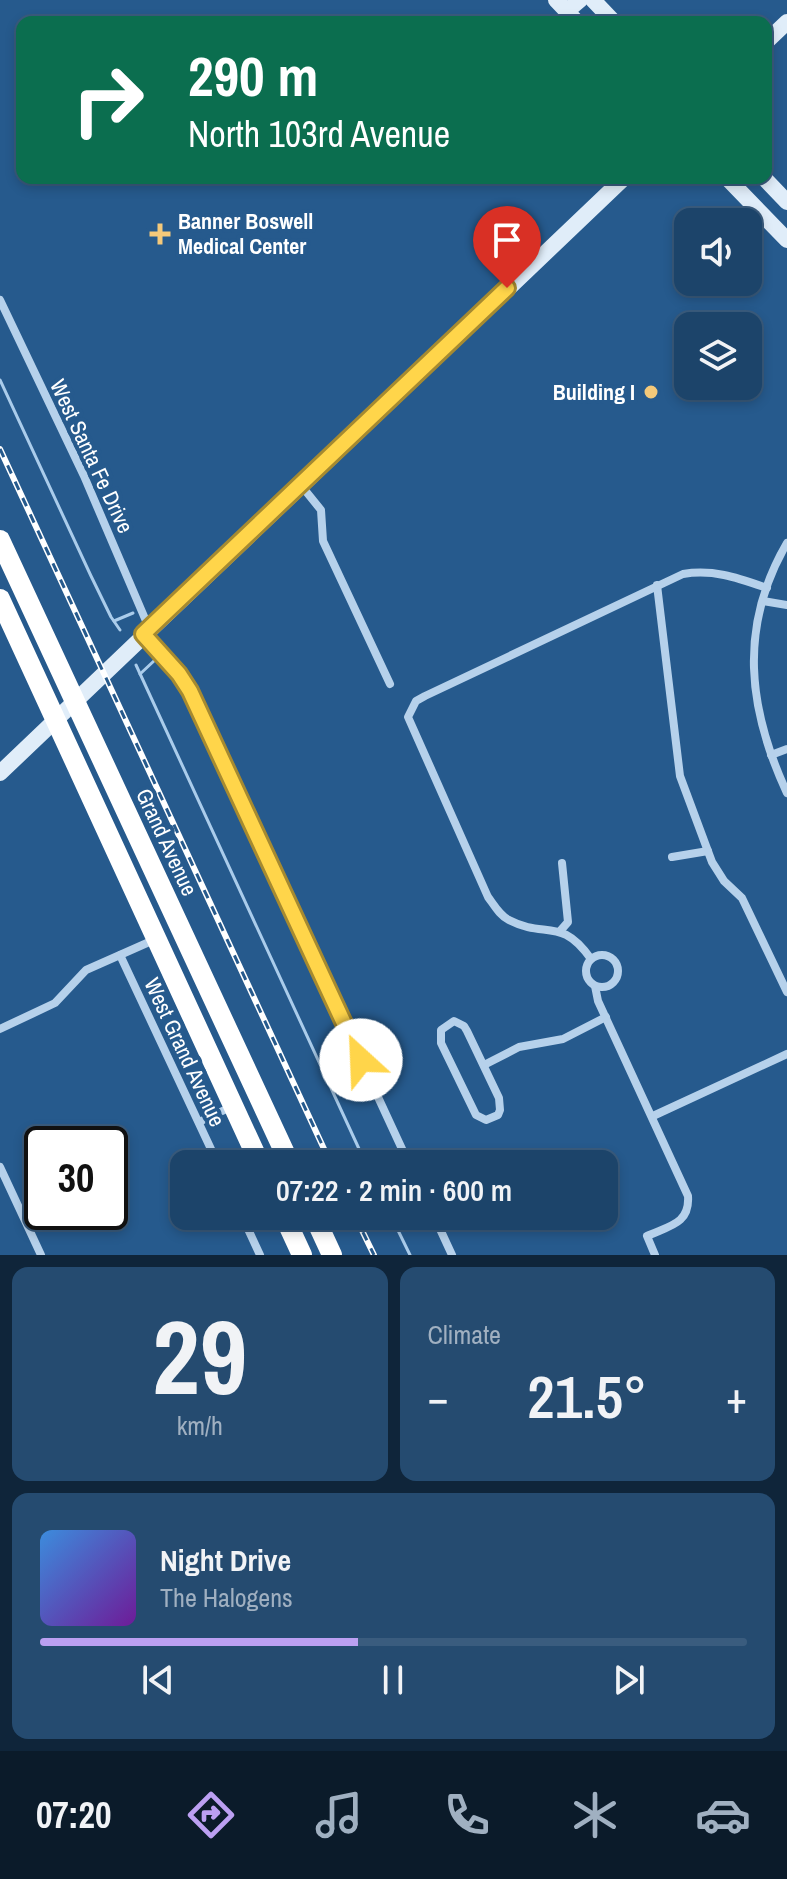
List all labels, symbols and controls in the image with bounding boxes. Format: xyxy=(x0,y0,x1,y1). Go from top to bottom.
text: 290 m xyxy=(188,38,318,113)
icon: right xyxy=(56,48,160,152)
text: North 103rd Avenue xyxy=(188,110,450,158)
place label: Banner Boswell Medical Center xyxy=(178,206,313,261)
pin xyxy=(473,206,541,288)
map controls xyxy=(674,208,762,400)
button: sound xyxy=(674,208,762,296)
icon: arrive xyxy=(485,218,529,262)
marker: Banner Boswell Medical Center xyxy=(149,223,171,245)
button: layers xyxy=(674,312,762,400)
street label: West Santa Fe Drive xyxy=(43,374,141,538)
place label: Building I xyxy=(553,377,635,407)
marker: Building I xyxy=(642,383,660,401)
street label: Grand Avenue xyxy=(129,784,205,900)
street label: West Grand Avenue xyxy=(137,973,233,1131)
position arrow xyxy=(319,1018,403,1102)
speed limit sign: 30 xyxy=(24,1126,128,1230)
text: 07:22 · 2 min · 600 m xyxy=(276,1170,512,1210)
text: 29 xyxy=(152,1286,247,1426)
text: Climate xyxy=(428,1317,501,1352)
text: 21.5° xyxy=(527,1356,647,1437)
text: − xyxy=(428,1367,449,1427)
text: + xyxy=(726,1367,747,1427)
text: km/h xyxy=(177,1408,223,1443)
text: Night Drive xyxy=(160,1540,291,1580)
text: The Halogens xyxy=(160,1580,293,1615)
icon: previous xyxy=(136,1658,180,1702)
icon: pause xyxy=(371,1658,415,1702)
icon: next xyxy=(607,1658,651,1702)
icon: directions xyxy=(183,1787,239,1843)
icon: music xyxy=(311,1787,367,1843)
icon: phone xyxy=(439,1787,495,1843)
icon: climate xyxy=(567,1787,623,1843)
icon: car xyxy=(695,1787,751,1843)
text: 07:20 xyxy=(36,1791,111,1839)

